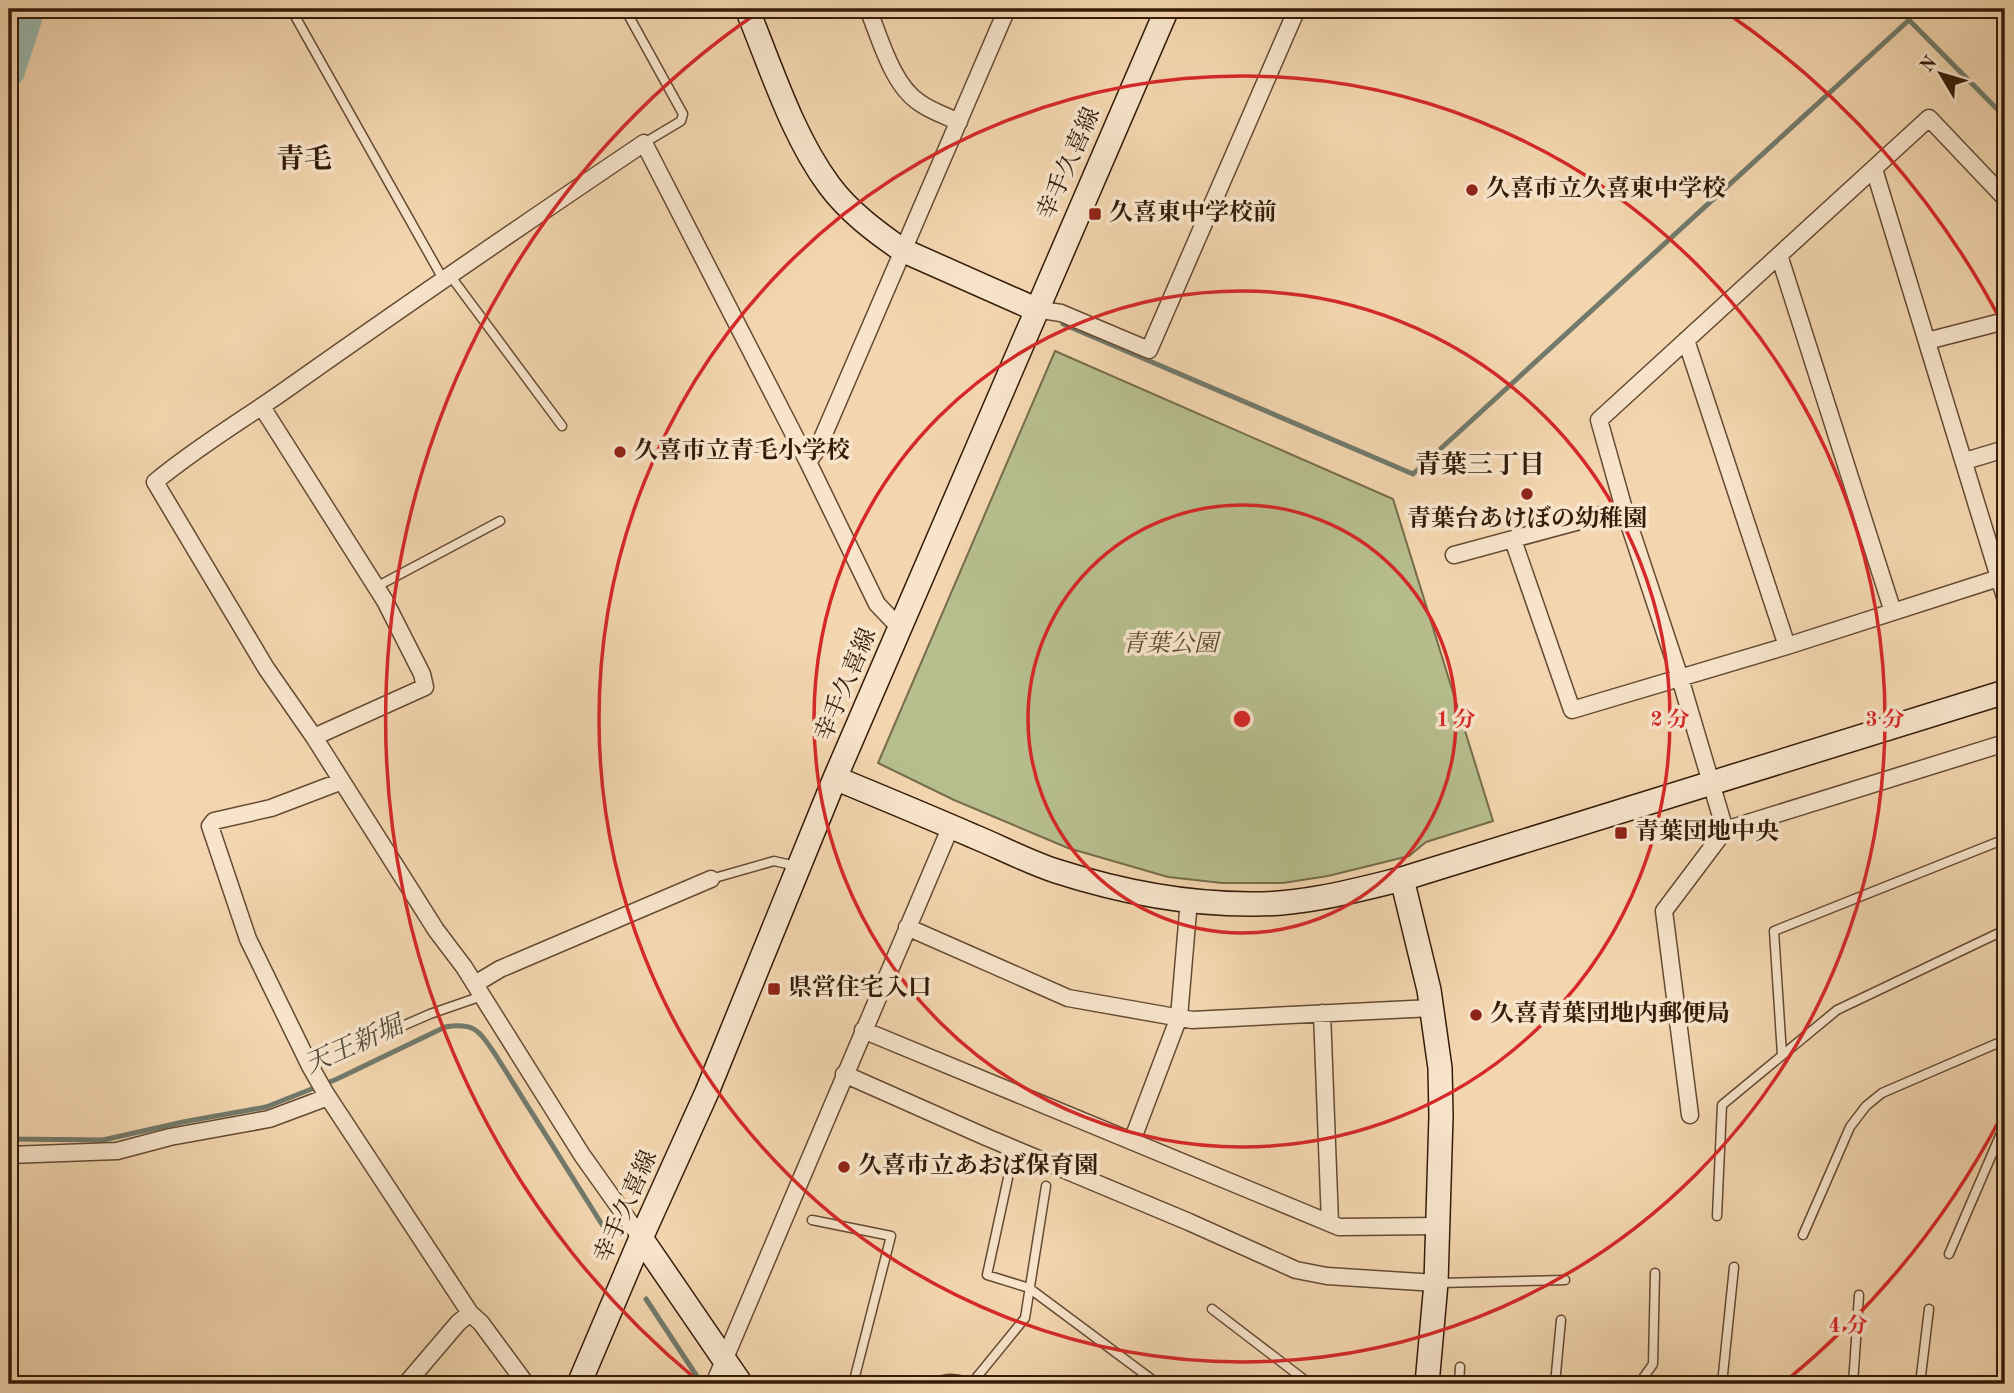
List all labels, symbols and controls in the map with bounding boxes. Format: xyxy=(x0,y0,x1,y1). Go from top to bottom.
north arrow xyxy=(1906,38,1976,108)
text: N xyxy=(1918,53,1942,77)
street label: 幸手久喜線 xyxy=(1032,103,1105,224)
district label: 青毛 xyxy=(276,144,332,175)
place label: 久喜市立久喜東中学校 xyxy=(1486,175,1726,202)
marker: 久喜市立久喜東中学校 xyxy=(1464,182,1480,198)
place label: 久喜東中学校前 xyxy=(1109,199,1277,226)
marker: 久喜東中学校前 xyxy=(1087,206,1103,222)
place label: 久喜市立青毛小学校 xyxy=(634,437,850,464)
marker: 久喜市立青毛小学校 xyxy=(612,444,628,460)
district label: 青葉三丁目 xyxy=(1415,450,1545,479)
marker: 青葉台あけぼの幼稚園 xyxy=(1519,486,1535,502)
place label: 青葉台あけぼの幼稚園 xyxy=(1407,505,1647,532)
street label: 幸手久喜線 xyxy=(810,624,881,745)
park label: 青葉公園 xyxy=(1122,630,1222,657)
centre of rings xyxy=(1230,707,1254,731)
text: 1 分 xyxy=(1436,708,1476,731)
text: 2 分 xyxy=(1650,708,1690,731)
text: 3 分 xyxy=(1865,708,1905,731)
place label: 青葉団地中央 xyxy=(1635,818,1779,845)
marker: 青葉団地中央 xyxy=(1613,825,1629,841)
place label: 県営住宅入口 xyxy=(788,974,932,1001)
marker: 県営住宅入口 xyxy=(766,981,782,997)
place label: 久喜青葉団地内郵便局 xyxy=(1490,1000,1730,1027)
marker: 久喜青葉団地内郵便局 xyxy=(1468,1007,1484,1023)
water label: 天王新堀 xyxy=(300,1010,410,1079)
street label: 幸手久喜線 xyxy=(589,1146,662,1267)
place label: 久喜市立あおば保育園 xyxy=(858,1152,1098,1179)
marker: 久喜市立あおば保育園 xyxy=(836,1159,852,1175)
text: 4 分 xyxy=(1828,1314,1868,1337)

